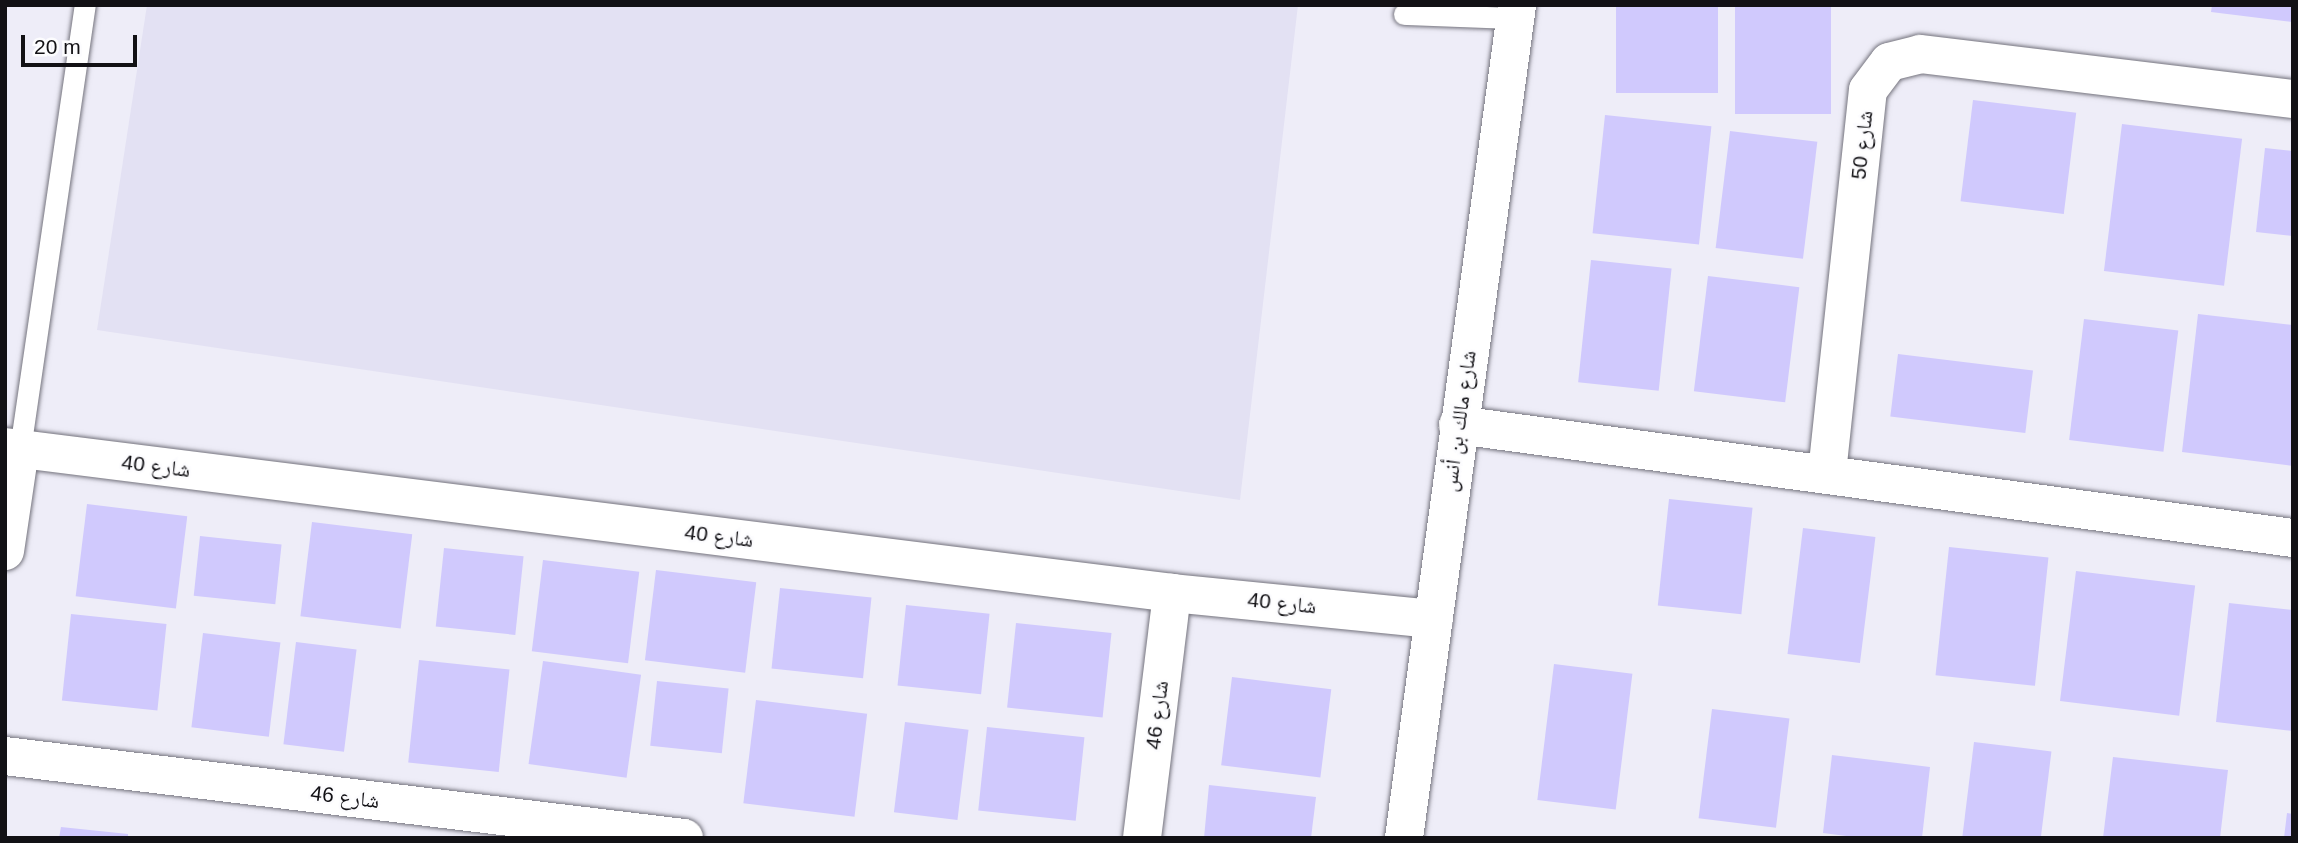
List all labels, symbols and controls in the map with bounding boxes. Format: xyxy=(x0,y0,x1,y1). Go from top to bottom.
scale bar xyxy=(24,21,140,65)
text: 20 m xyxy=(34,35,81,58)
street label: شارع 50 xyxy=(1846,109,1878,181)
street label: شارع مالك بن أنس xyxy=(1437,349,1481,493)
street label: شارع 40 xyxy=(120,449,192,483)
street label: شارع 40 xyxy=(683,519,755,553)
street label: شارع 40 xyxy=(1246,587,1318,619)
street label: شارع 46 xyxy=(1140,679,1174,751)
street label: شارع 46 xyxy=(309,780,381,814)

